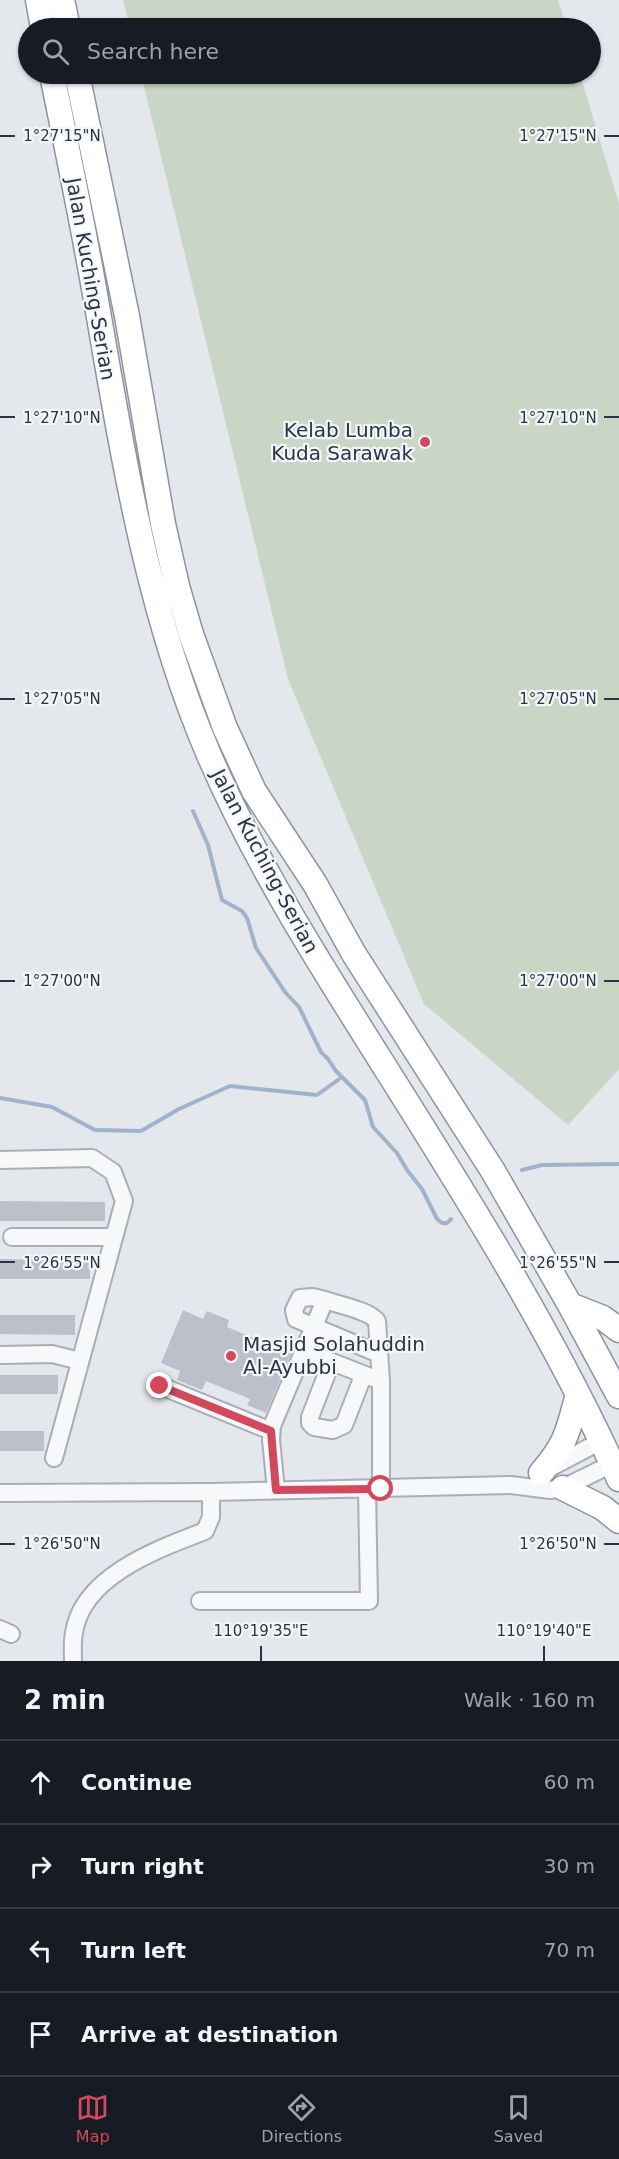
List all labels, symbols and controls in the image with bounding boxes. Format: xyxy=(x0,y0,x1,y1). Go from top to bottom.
search box xyxy=(18,18,601,84)
icon: search xyxy=(39,35,72,68)
text: Search here xyxy=(87,39,219,64)
text: 1°27'15"N xyxy=(23,127,101,145)
text: 1°27'15"N xyxy=(519,127,597,145)
street label: Jalan Kuching-Serian xyxy=(61,174,121,382)
text: 1°27'10"N xyxy=(23,409,101,427)
text: 1°27'10"N xyxy=(519,409,597,427)
place label: Kelab Lumba Kuda Sarawak xyxy=(271,418,413,465)
marker: Kelab Lumba Kuda Sarawak xyxy=(418,435,432,449)
text: 1°27'05"N xyxy=(23,690,101,708)
text: 1°27'05"N xyxy=(519,690,597,708)
street label: Jalan Kuching-Serian xyxy=(205,763,324,957)
text: 1°27'00"N xyxy=(23,972,101,990)
text: 1°27'00"N xyxy=(519,972,597,990)
text: 1°26'55"N xyxy=(23,1254,101,1272)
text: 1°26'55"N xyxy=(519,1254,597,1272)
place label: Masjid Solahuddin Al-Ayubbi xyxy=(243,1332,425,1379)
marker: Masjid Solahuddin Al-Ayubbi xyxy=(224,1349,238,1363)
route end xyxy=(146,1372,172,1398)
route start xyxy=(367,1475,393,1501)
text: 1°26'50"N xyxy=(23,1535,101,1553)
text: 1°26'50"N xyxy=(519,1535,597,1553)
text: 110°19'35"E xyxy=(214,1622,308,1640)
text: 110°19'40"E xyxy=(497,1622,591,1640)
text: 2 min xyxy=(24,1685,106,1715)
text: Walk · 160 m xyxy=(464,1688,595,1712)
icon: ahead xyxy=(24,1766,57,1799)
text: Continue xyxy=(81,1770,192,1795)
text: 60 m xyxy=(544,1770,595,1794)
icon: right xyxy=(24,1850,57,1883)
text: Turn right xyxy=(81,1854,204,1879)
text: 30 m xyxy=(544,1854,595,1878)
icon: left xyxy=(24,1934,57,1967)
text: Turn left xyxy=(81,1938,186,1963)
text: 70 m xyxy=(544,1938,595,1962)
icon: arrive xyxy=(24,2018,57,2051)
text: Arrive at destination xyxy=(81,2022,338,2047)
tab: Map xyxy=(76,2091,110,2146)
tab: Directions xyxy=(261,2091,342,2146)
tab: Saved xyxy=(494,2091,543,2146)

